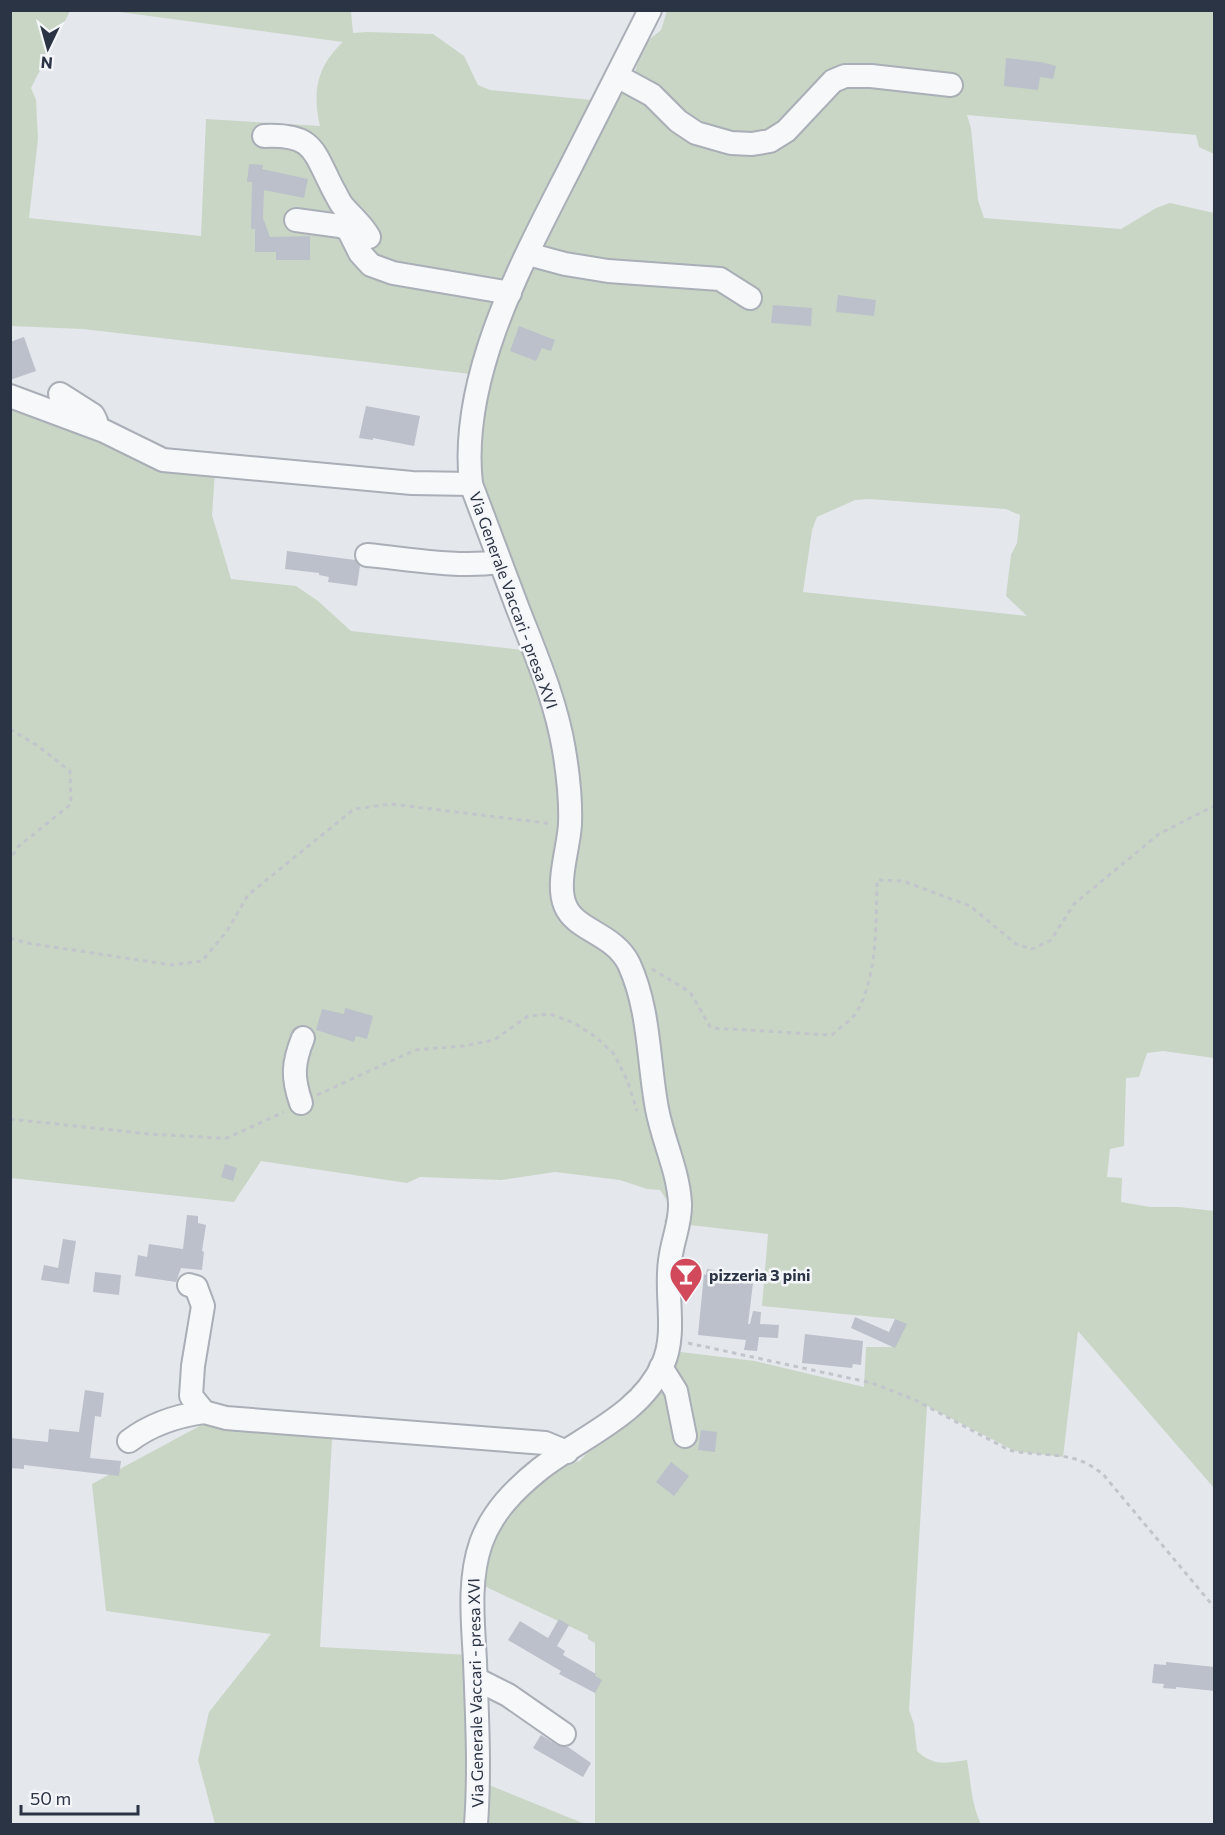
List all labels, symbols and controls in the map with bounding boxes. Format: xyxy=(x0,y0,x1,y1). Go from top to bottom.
north arrow xyxy=(18,18,78,78)
text: N xyxy=(40,53,53,73)
street label: Via Generale Vaccari - presa XVI xyxy=(466,489,562,711)
bar icon: pizzeria 3 pini xyxy=(668,1256,704,1303)
place label: pizzeria 3 pini xyxy=(709,1265,810,1284)
street label: Via Generale Vaccari - presa XVI xyxy=(463,1578,487,1808)
scale bar xyxy=(21,1778,138,1816)
text: 50 m xyxy=(30,1787,71,1809)

